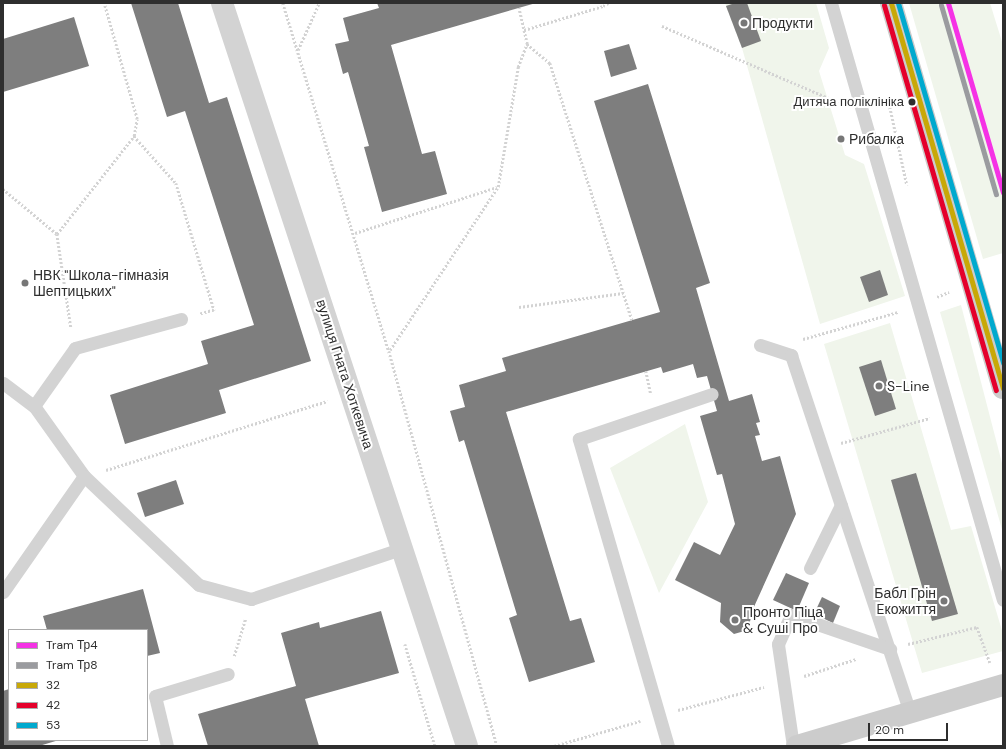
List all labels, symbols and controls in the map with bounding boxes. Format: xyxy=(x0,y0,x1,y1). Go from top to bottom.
place label: Продукти xyxy=(752,15,813,31)
marker: Продукти xyxy=(739,18,749,28)
place label: Дитяча поліклініка xyxy=(793,94,904,110)
marker: Дитяча поліклініка xyxy=(907,97,917,107)
place label: Рибалка xyxy=(849,131,904,147)
marker: Рибалка xyxy=(836,134,846,144)
place label: НВК "Школа-гімназія Шептицьких" xyxy=(33,267,169,300)
marker: НВК "Школа-гімназія Шептицьких" xyxy=(20,278,30,288)
street label: вулиця Гната Хоткевича xyxy=(313,297,377,451)
place label: S-Line xyxy=(887,378,929,394)
marker: S-Line xyxy=(874,381,884,391)
place label: Бабл Грін Eкожиття xyxy=(874,585,936,618)
marker: Бабл Грін Eкожиття xyxy=(939,596,949,606)
place label: Пронто Піца & Суші Про xyxy=(743,604,823,636)
marker: Пронто Піца & Суші Про xyxy=(730,615,740,625)
legend xyxy=(8,629,148,741)
text: Tram Тр4 xyxy=(46,637,98,653)
text: Tram Тр8 xyxy=(46,657,98,673)
text: 32 xyxy=(46,677,60,693)
text: 42 xyxy=(46,697,60,713)
scale bar xyxy=(870,715,950,741)
text: 53 xyxy=(46,717,60,733)
text: 20 m xyxy=(875,722,904,738)

